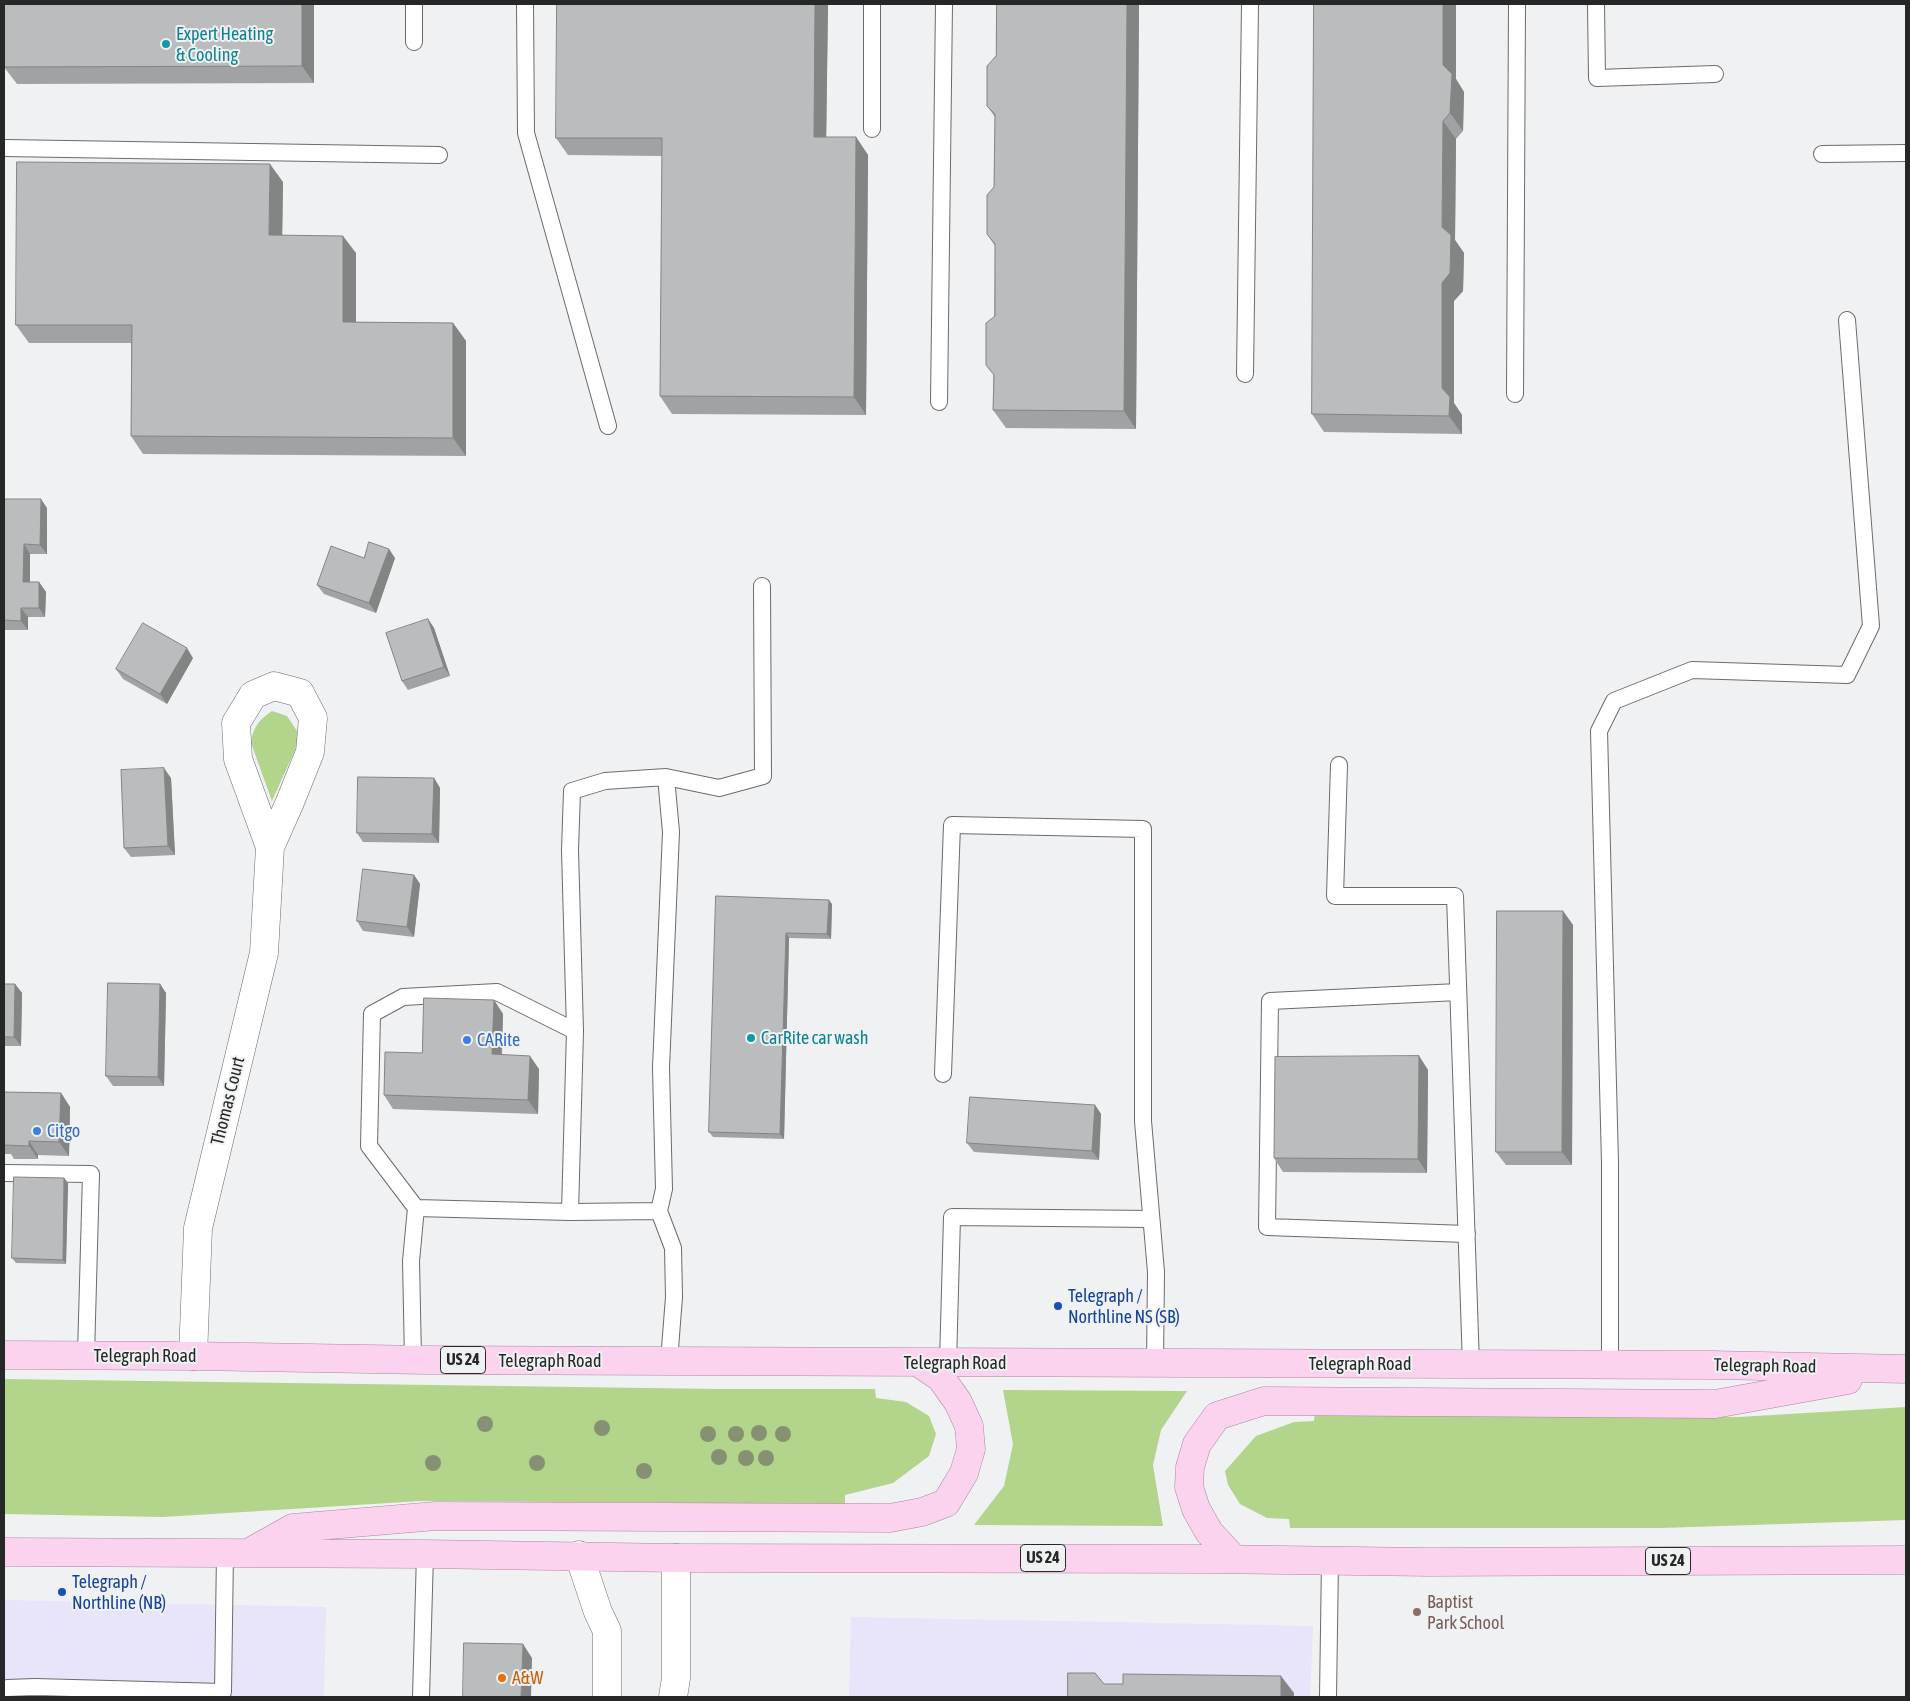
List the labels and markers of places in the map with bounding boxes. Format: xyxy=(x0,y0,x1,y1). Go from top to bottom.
place label: Expert Heating & Cooling xyxy=(176,23,273,66)
marker: Expert Heating & Cooling xyxy=(160,38,172,50)
place label: CarRite car wash xyxy=(761,1027,868,1049)
place label: CARite xyxy=(477,1029,520,1051)
marker: CarRite car wash xyxy=(745,1032,757,1044)
marker: CARite xyxy=(461,1034,473,1046)
place label: Citgo xyxy=(47,1120,80,1142)
marker: Citgo xyxy=(31,1125,43,1137)
place label: Telegraph / Northline NS (SB) xyxy=(1068,1285,1180,1328)
marker: Telegraph / Northline NS (SB) xyxy=(1052,1300,1064,1312)
place label: Telegraph / Northline (NB) xyxy=(72,1571,166,1614)
marker: Telegraph / Northline (NB) xyxy=(56,1586,68,1598)
place label: Baptist Park School xyxy=(1427,1591,1504,1634)
marker: Baptist Park School xyxy=(1411,1606,1423,1618)
place label: A&W xyxy=(512,1667,543,1689)
marker: A&W xyxy=(496,1672,508,1684)

